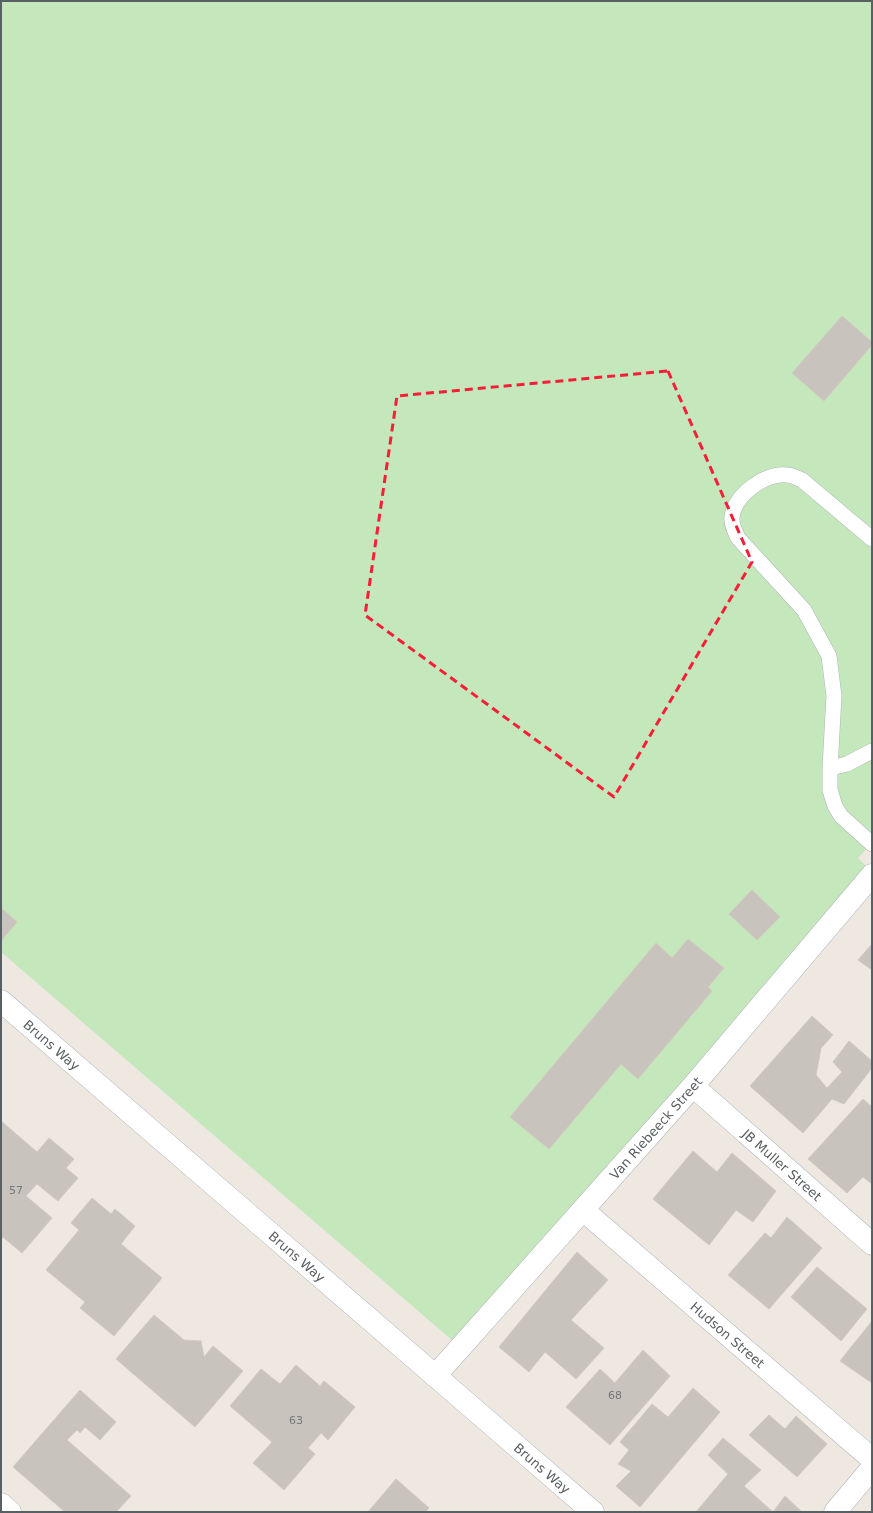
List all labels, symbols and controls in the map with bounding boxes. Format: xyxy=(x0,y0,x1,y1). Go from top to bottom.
street label: Bruns Way xyxy=(21,1016,83,1073)
street label: Van Riebeeck Street xyxy=(606,1074,705,1182)
street label: JB Muller Street xyxy=(739,1125,825,1204)
house number: 57 xyxy=(9,1184,23,1197)
street label: Bruns Way xyxy=(266,1228,328,1285)
street label: Hudson Street xyxy=(688,1299,768,1371)
house number: 68 xyxy=(608,1389,622,1402)
house number: 63 xyxy=(289,1414,303,1427)
street label: Bruns Way xyxy=(511,1440,574,1497)

